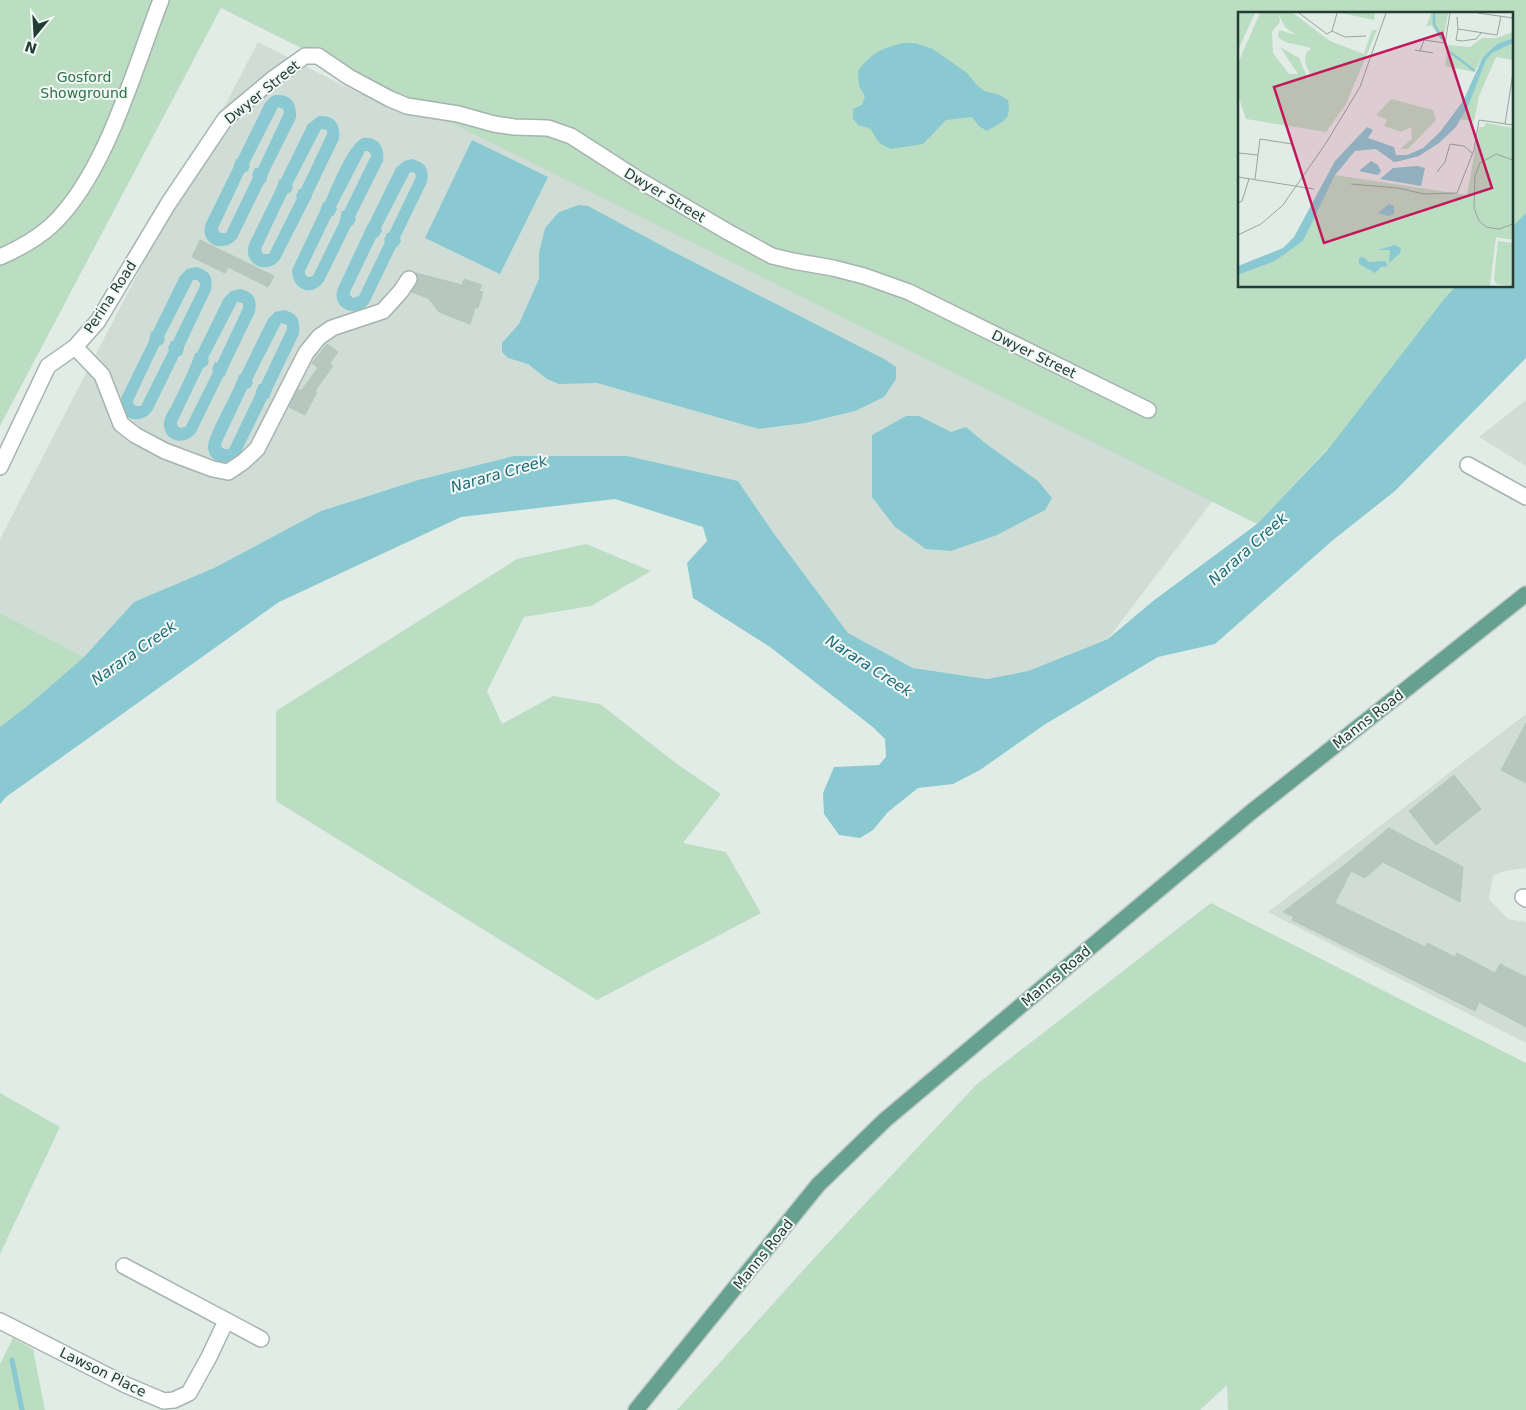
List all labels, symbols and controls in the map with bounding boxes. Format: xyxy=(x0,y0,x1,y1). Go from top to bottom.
north arrow xyxy=(10,10,60,60)
inset map xyxy=(1238,12,1514,288)
text: N xyxy=(23,38,39,57)
street label: Dwyer Street xyxy=(221,57,303,127)
park label: Gosford Showground xyxy=(40,69,128,101)
street label: Dwyer Street xyxy=(622,164,709,226)
street label: Perina Road xyxy=(81,258,139,336)
street label: Dwyer Street xyxy=(989,327,1079,382)
water label: Narara Creek xyxy=(449,451,551,496)
water label: Narara Creek xyxy=(1205,508,1292,589)
water label: Narara Creek xyxy=(88,616,181,689)
water label: Narara Creek xyxy=(822,631,917,701)
street label: Manns Road xyxy=(1329,686,1407,752)
street label: Manns Road xyxy=(1018,942,1094,1010)
street label: Manns Road xyxy=(730,1216,796,1292)
street label: Lawson Place xyxy=(57,1344,149,1400)

